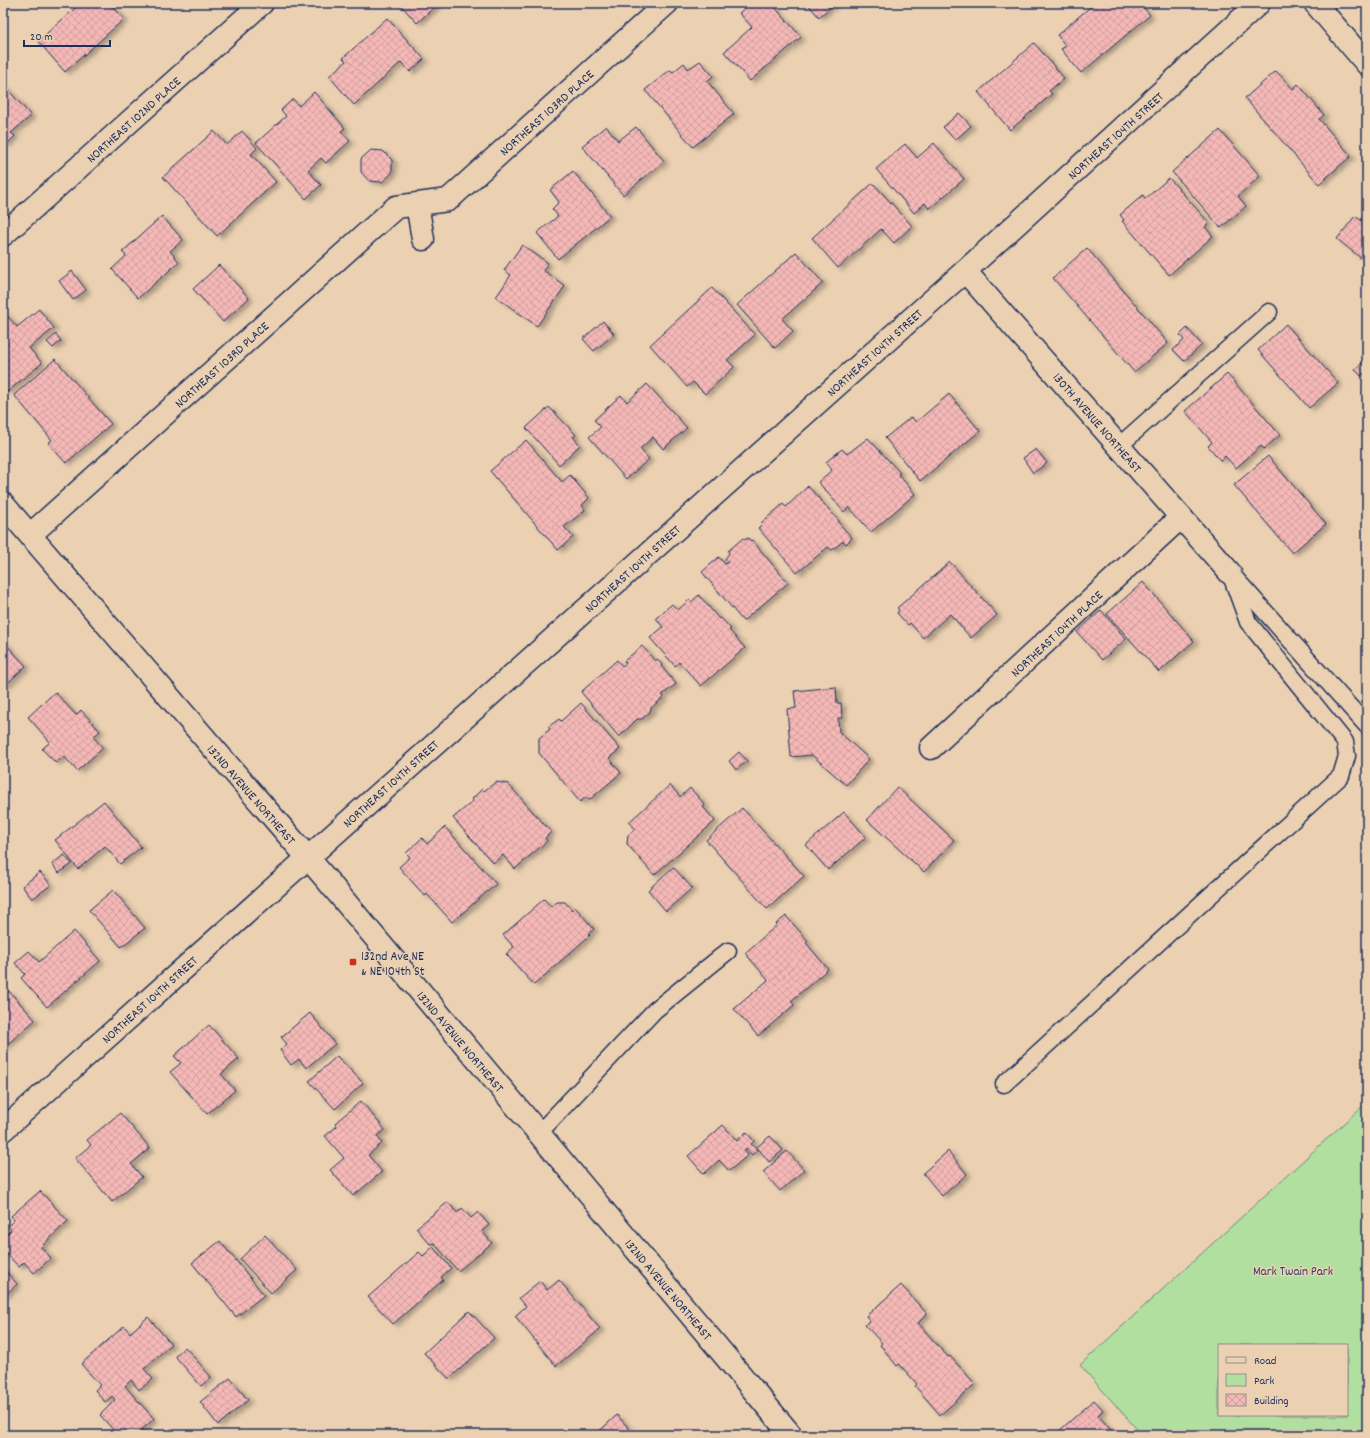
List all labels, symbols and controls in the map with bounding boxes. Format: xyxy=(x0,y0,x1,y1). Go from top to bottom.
scale bar xyxy=(24,22,110,48)
text: 20 m xyxy=(30,29,53,46)
street label: NORTHEAST 103RD PLACE xyxy=(496,66,599,162)
street label: NORTHEAST 102ND PLACE xyxy=(83,73,186,169)
street label: NORTHEAST 104TH STREET xyxy=(1064,89,1169,185)
street label: NORTHEAST 104TH STREET xyxy=(823,306,928,402)
street label: NORTHEAST 103RD PLACE xyxy=(171,318,274,414)
street label: 130TH AVENUE NORTHEAST xyxy=(1047,369,1145,478)
street label: NORTHEAST 104TH STREET xyxy=(581,522,686,618)
street label: NORTHEAST 104TH PLACE xyxy=(1007,587,1108,683)
street label: NORTHEAST 104TH STREET xyxy=(339,737,444,833)
street label: 132ND AVENUE NORTHEAST xyxy=(201,741,299,850)
place label: 132nd Ave NE & NE 104th St xyxy=(361,948,425,982)
street label: NORTHEAST 104TH STREET xyxy=(98,953,203,1049)
marker: 132nd Ave NE & NE 104th St xyxy=(348,957,358,967)
street label: 132ND AVENUE NORTHEAST xyxy=(411,988,507,1097)
street label: 132ND AVENUE NORTHEAST xyxy=(619,1236,715,1345)
park label: Mark Twain Park xyxy=(1253,1263,1333,1282)
legend xyxy=(1218,1344,1348,1416)
text: Road xyxy=(1254,1353,1276,1370)
text: Park xyxy=(1254,1373,1275,1390)
text: Building xyxy=(1254,1393,1289,1410)

